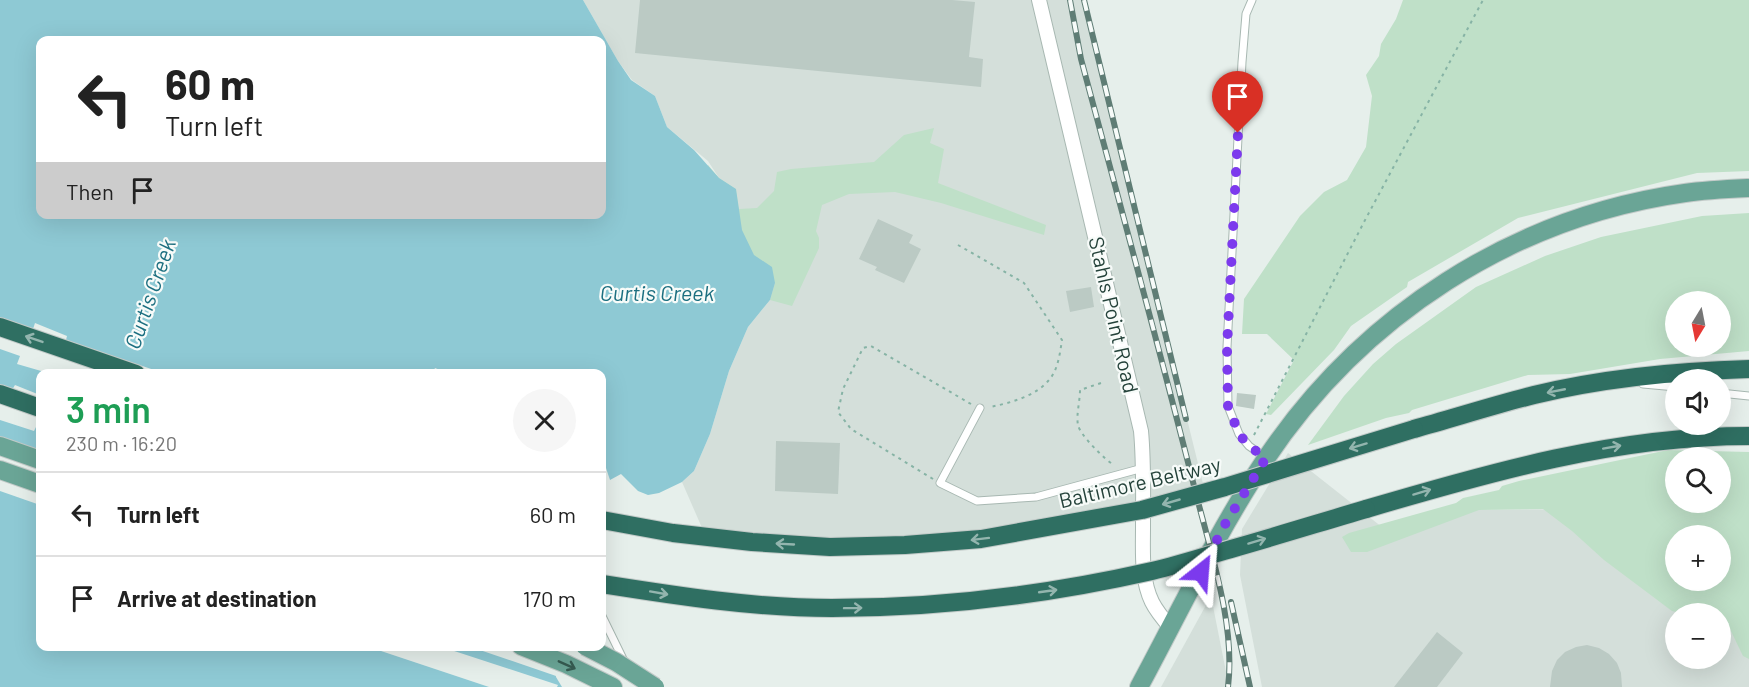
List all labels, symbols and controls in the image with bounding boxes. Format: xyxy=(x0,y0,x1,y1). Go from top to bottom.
text: 60 m xyxy=(165,58,255,108)
icon: left xyxy=(66,60,144,138)
pin xyxy=(1212,71,1263,133)
icon: arrive xyxy=(1221,80,1254,113)
text: Turn left xyxy=(165,109,263,141)
icon: arrive xyxy=(126,174,159,207)
text: Then xyxy=(66,178,114,204)
street label: Stahls Point Road xyxy=(1084,234,1145,395)
water label: Curtis Creek xyxy=(118,235,180,352)
water label: Curtis Creek xyxy=(600,279,714,305)
north arrow xyxy=(1665,291,1731,357)
map controls xyxy=(1665,291,1731,669)
one-way arrow xyxy=(25,333,44,344)
button: sound xyxy=(1665,369,1731,435)
one-way arrow xyxy=(1547,386,1567,397)
text: 3 min xyxy=(66,387,151,430)
button: close xyxy=(513,389,576,452)
text: 230 m · 16:20 xyxy=(66,431,177,455)
one-way arrow xyxy=(1349,441,1368,452)
one-way arrow xyxy=(1601,442,1621,453)
button: search xyxy=(1665,447,1731,513)
street label: Baltimore Beltway xyxy=(1056,451,1223,512)
one-way arrow xyxy=(1412,486,1431,497)
one-way arrow xyxy=(1162,497,1181,508)
icon: left xyxy=(66,498,99,531)
text: Turn left xyxy=(117,501,200,527)
text: 60 m xyxy=(530,501,576,527)
button: + xyxy=(1665,525,1731,591)
one-way arrow xyxy=(970,534,990,545)
one-way arrow xyxy=(1247,535,1266,546)
one-way arrow xyxy=(776,539,796,550)
position arrow xyxy=(1169,540,1233,604)
icon: arrive xyxy=(66,582,99,615)
text: Arrive at destination xyxy=(117,585,316,611)
text: 170 m xyxy=(523,585,576,611)
one-way arrow xyxy=(1037,586,1057,597)
one-way arrow xyxy=(649,588,669,599)
one-way arrow xyxy=(843,602,863,613)
button: − xyxy=(1665,603,1731,669)
one-way arrow xyxy=(558,660,576,671)

